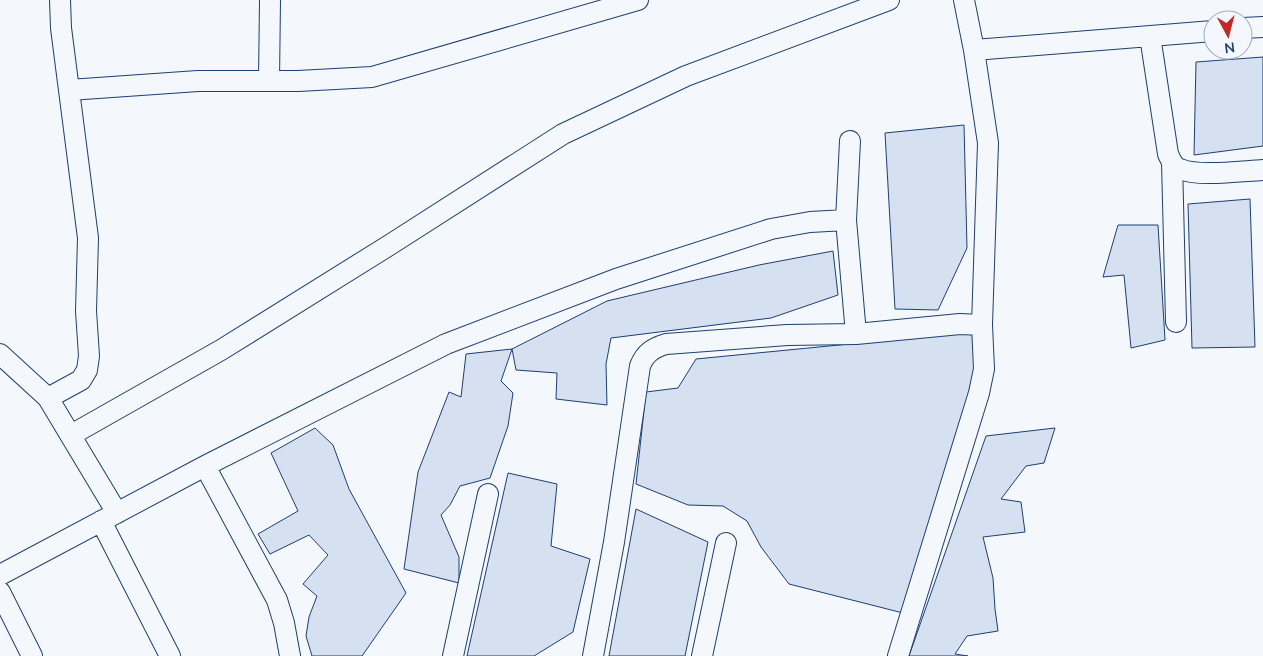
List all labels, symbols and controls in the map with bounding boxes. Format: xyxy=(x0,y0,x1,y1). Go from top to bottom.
north arrow xyxy=(1203,10,1253,60)
text: N xyxy=(1223,37,1236,57)

